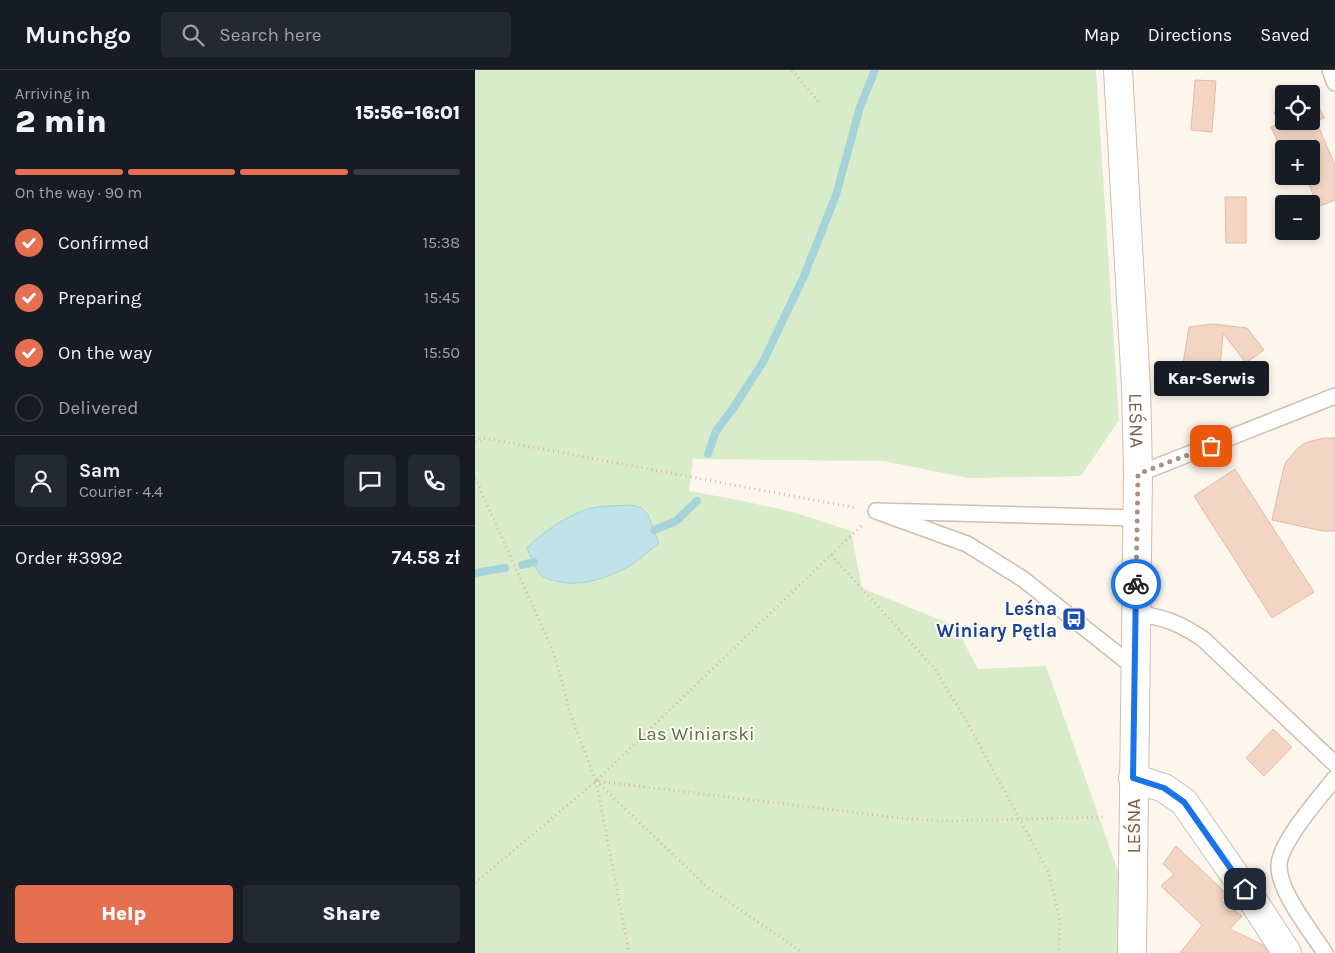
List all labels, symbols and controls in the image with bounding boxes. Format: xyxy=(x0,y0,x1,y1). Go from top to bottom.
search box xyxy=(161,12,511,57)
text: Munchgo xyxy=(25,21,131,49)
icon: search xyxy=(179,21,207,49)
text: Search here xyxy=(219,24,321,46)
text: Map xyxy=(1084,24,1120,46)
text: Directions xyxy=(1148,24,1232,46)
text: Saved xyxy=(1260,24,1310,46)
text: Arriving in xyxy=(15,84,90,103)
map controls xyxy=(1275,85,1320,240)
button: locate xyxy=(1275,85,1320,130)
text: 15:56–16:01 xyxy=(355,102,460,124)
text: 2 min xyxy=(15,103,107,140)
button: + xyxy=(1275,140,1320,185)
text: On the way · 90 m xyxy=(15,183,142,202)
button: − xyxy=(1275,195,1320,240)
icon: check xyxy=(15,229,43,257)
text: Confirmed xyxy=(58,232,149,254)
text: 15:38 xyxy=(423,233,460,252)
icon: check xyxy=(15,284,43,312)
text: Preparing xyxy=(58,287,141,309)
text: 15:45 xyxy=(424,288,460,307)
icon: check xyxy=(15,339,43,367)
text: On the way xyxy=(58,342,152,364)
text: 15:50 xyxy=(423,343,460,362)
callout: Kar-Serwis xyxy=(1153,361,1269,396)
text: Kar-Serwis xyxy=(1168,369,1255,388)
street label: LEŚNA xyxy=(1124,393,1148,448)
text: Delivered xyxy=(58,397,138,419)
pin xyxy=(1190,425,1232,467)
icon: bag xyxy=(1197,432,1225,460)
button: person xyxy=(15,455,67,507)
button: chat xyxy=(344,455,396,507)
button: phone xyxy=(408,455,460,507)
text: Sam xyxy=(79,460,120,482)
text: Courier · 4.4 xyxy=(79,482,163,501)
text: Order #3992 xyxy=(15,547,123,569)
text: 74.58 zł xyxy=(392,547,460,569)
courier xyxy=(1111,559,1161,609)
icon: bike xyxy=(1122,570,1150,598)
place label: Leśna Winiary Pętla xyxy=(936,598,1057,642)
bus stop icon: Leśna Winiary Pętla xyxy=(1061,606,1087,632)
park label: Las Winiarski xyxy=(637,723,755,745)
street label: LEŚNA xyxy=(1122,798,1145,853)
pin xyxy=(1224,868,1266,910)
icon: home xyxy=(1231,875,1259,903)
button: Help xyxy=(15,885,233,943)
button: Share xyxy=(243,885,460,943)

